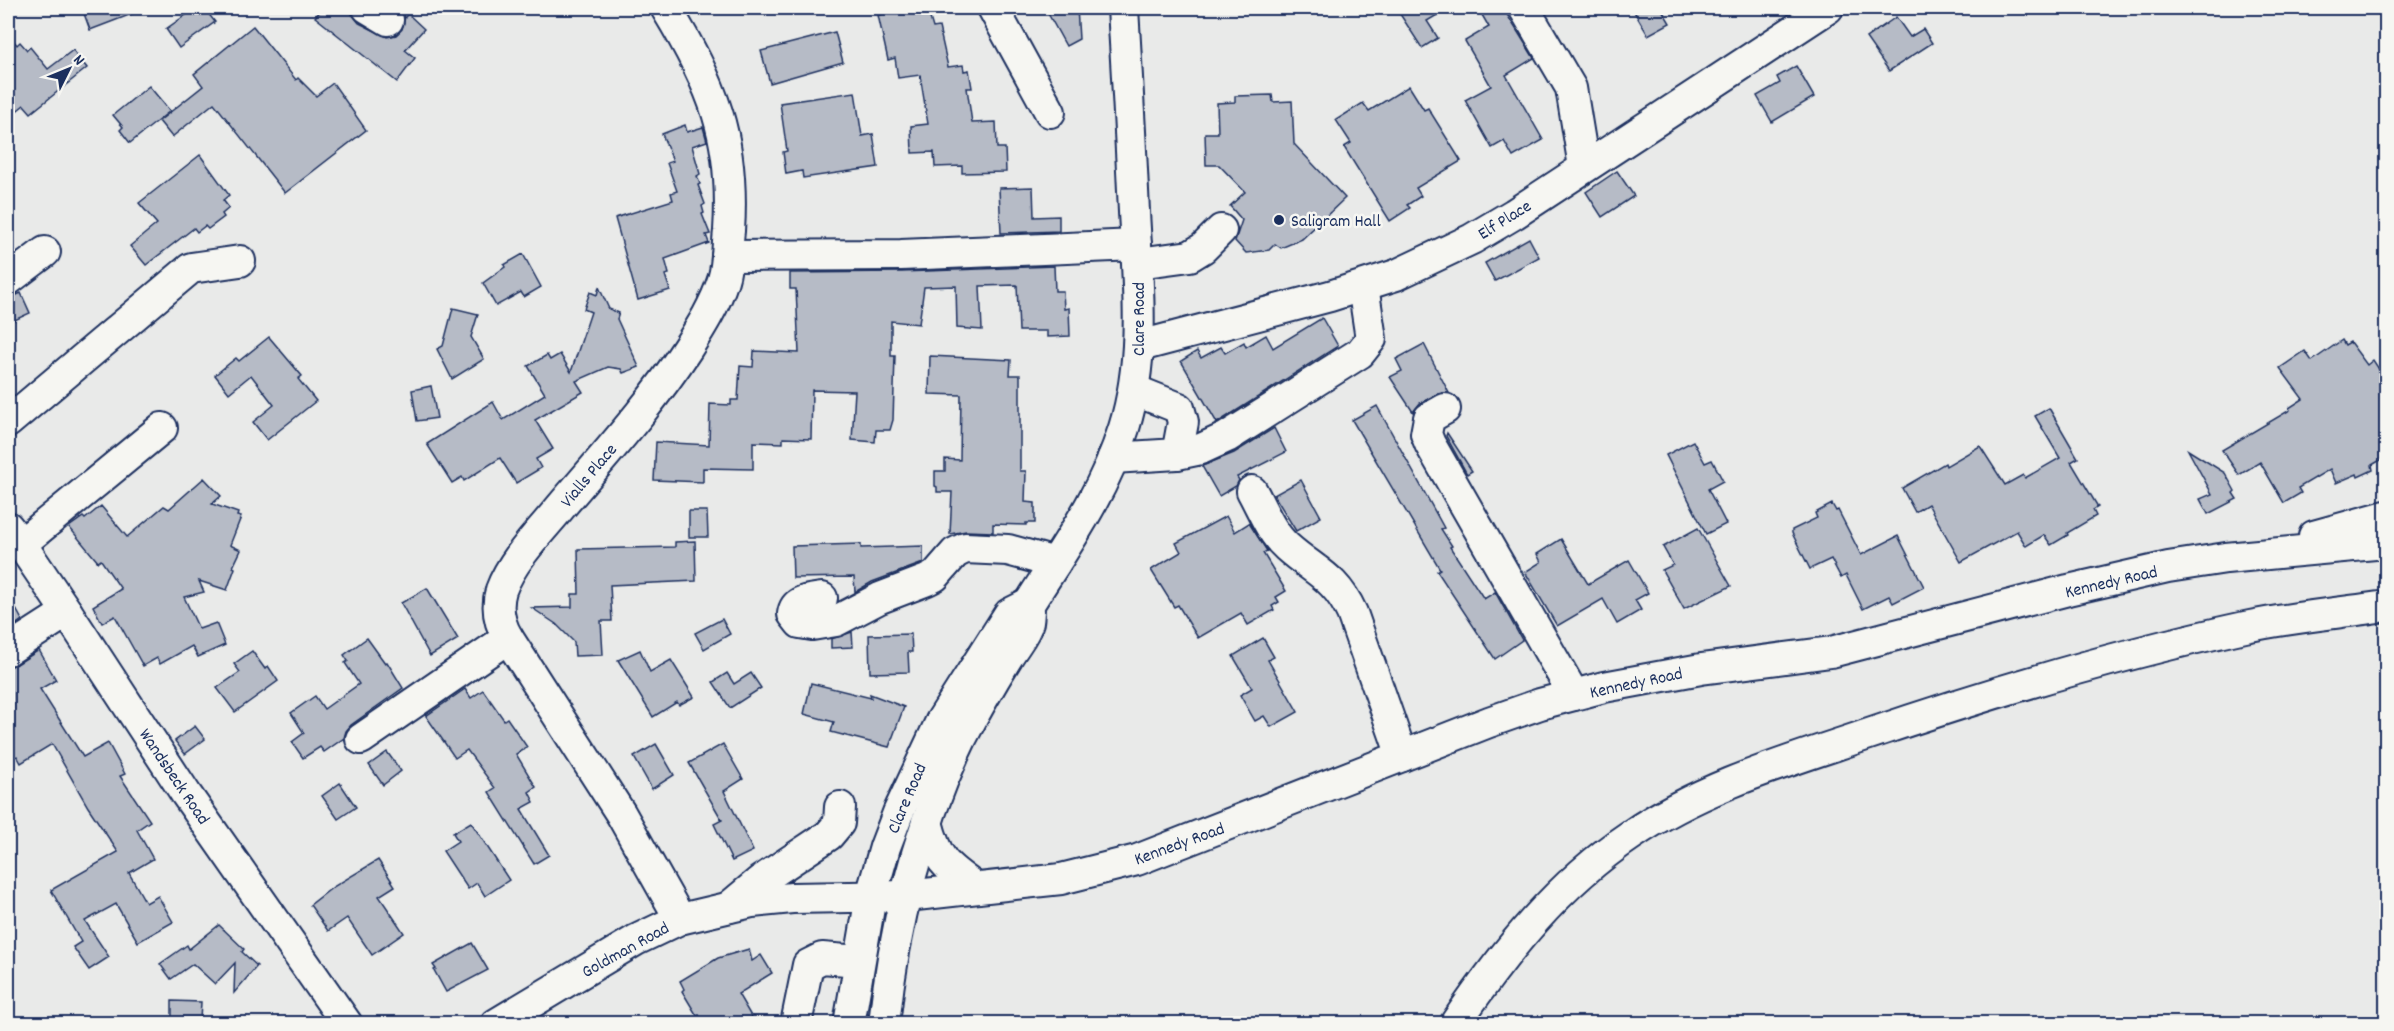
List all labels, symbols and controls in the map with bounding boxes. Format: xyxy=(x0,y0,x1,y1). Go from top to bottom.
north arrow xyxy=(39,39,99,99)
text: N xyxy=(67,50,89,71)
street label: Elf Place xyxy=(1474,195,1537,247)
place label: Saligram Hall xyxy=(1291,210,1381,235)
marker: Saligram Hall xyxy=(1272,213,1286,227)
street label: Clare Road xyxy=(1128,282,1153,356)
street label: Vialls Place xyxy=(556,439,624,514)
street label: Kennedy Road xyxy=(2063,561,2160,606)
street label: Kennedy Road xyxy=(1588,662,1685,706)
street label: Wandsbeck Road xyxy=(131,724,214,830)
street label: Clare Road xyxy=(882,760,934,838)
street label: Kennedy Road xyxy=(1131,817,1228,873)
street label: Goldman Road xyxy=(578,917,675,986)

